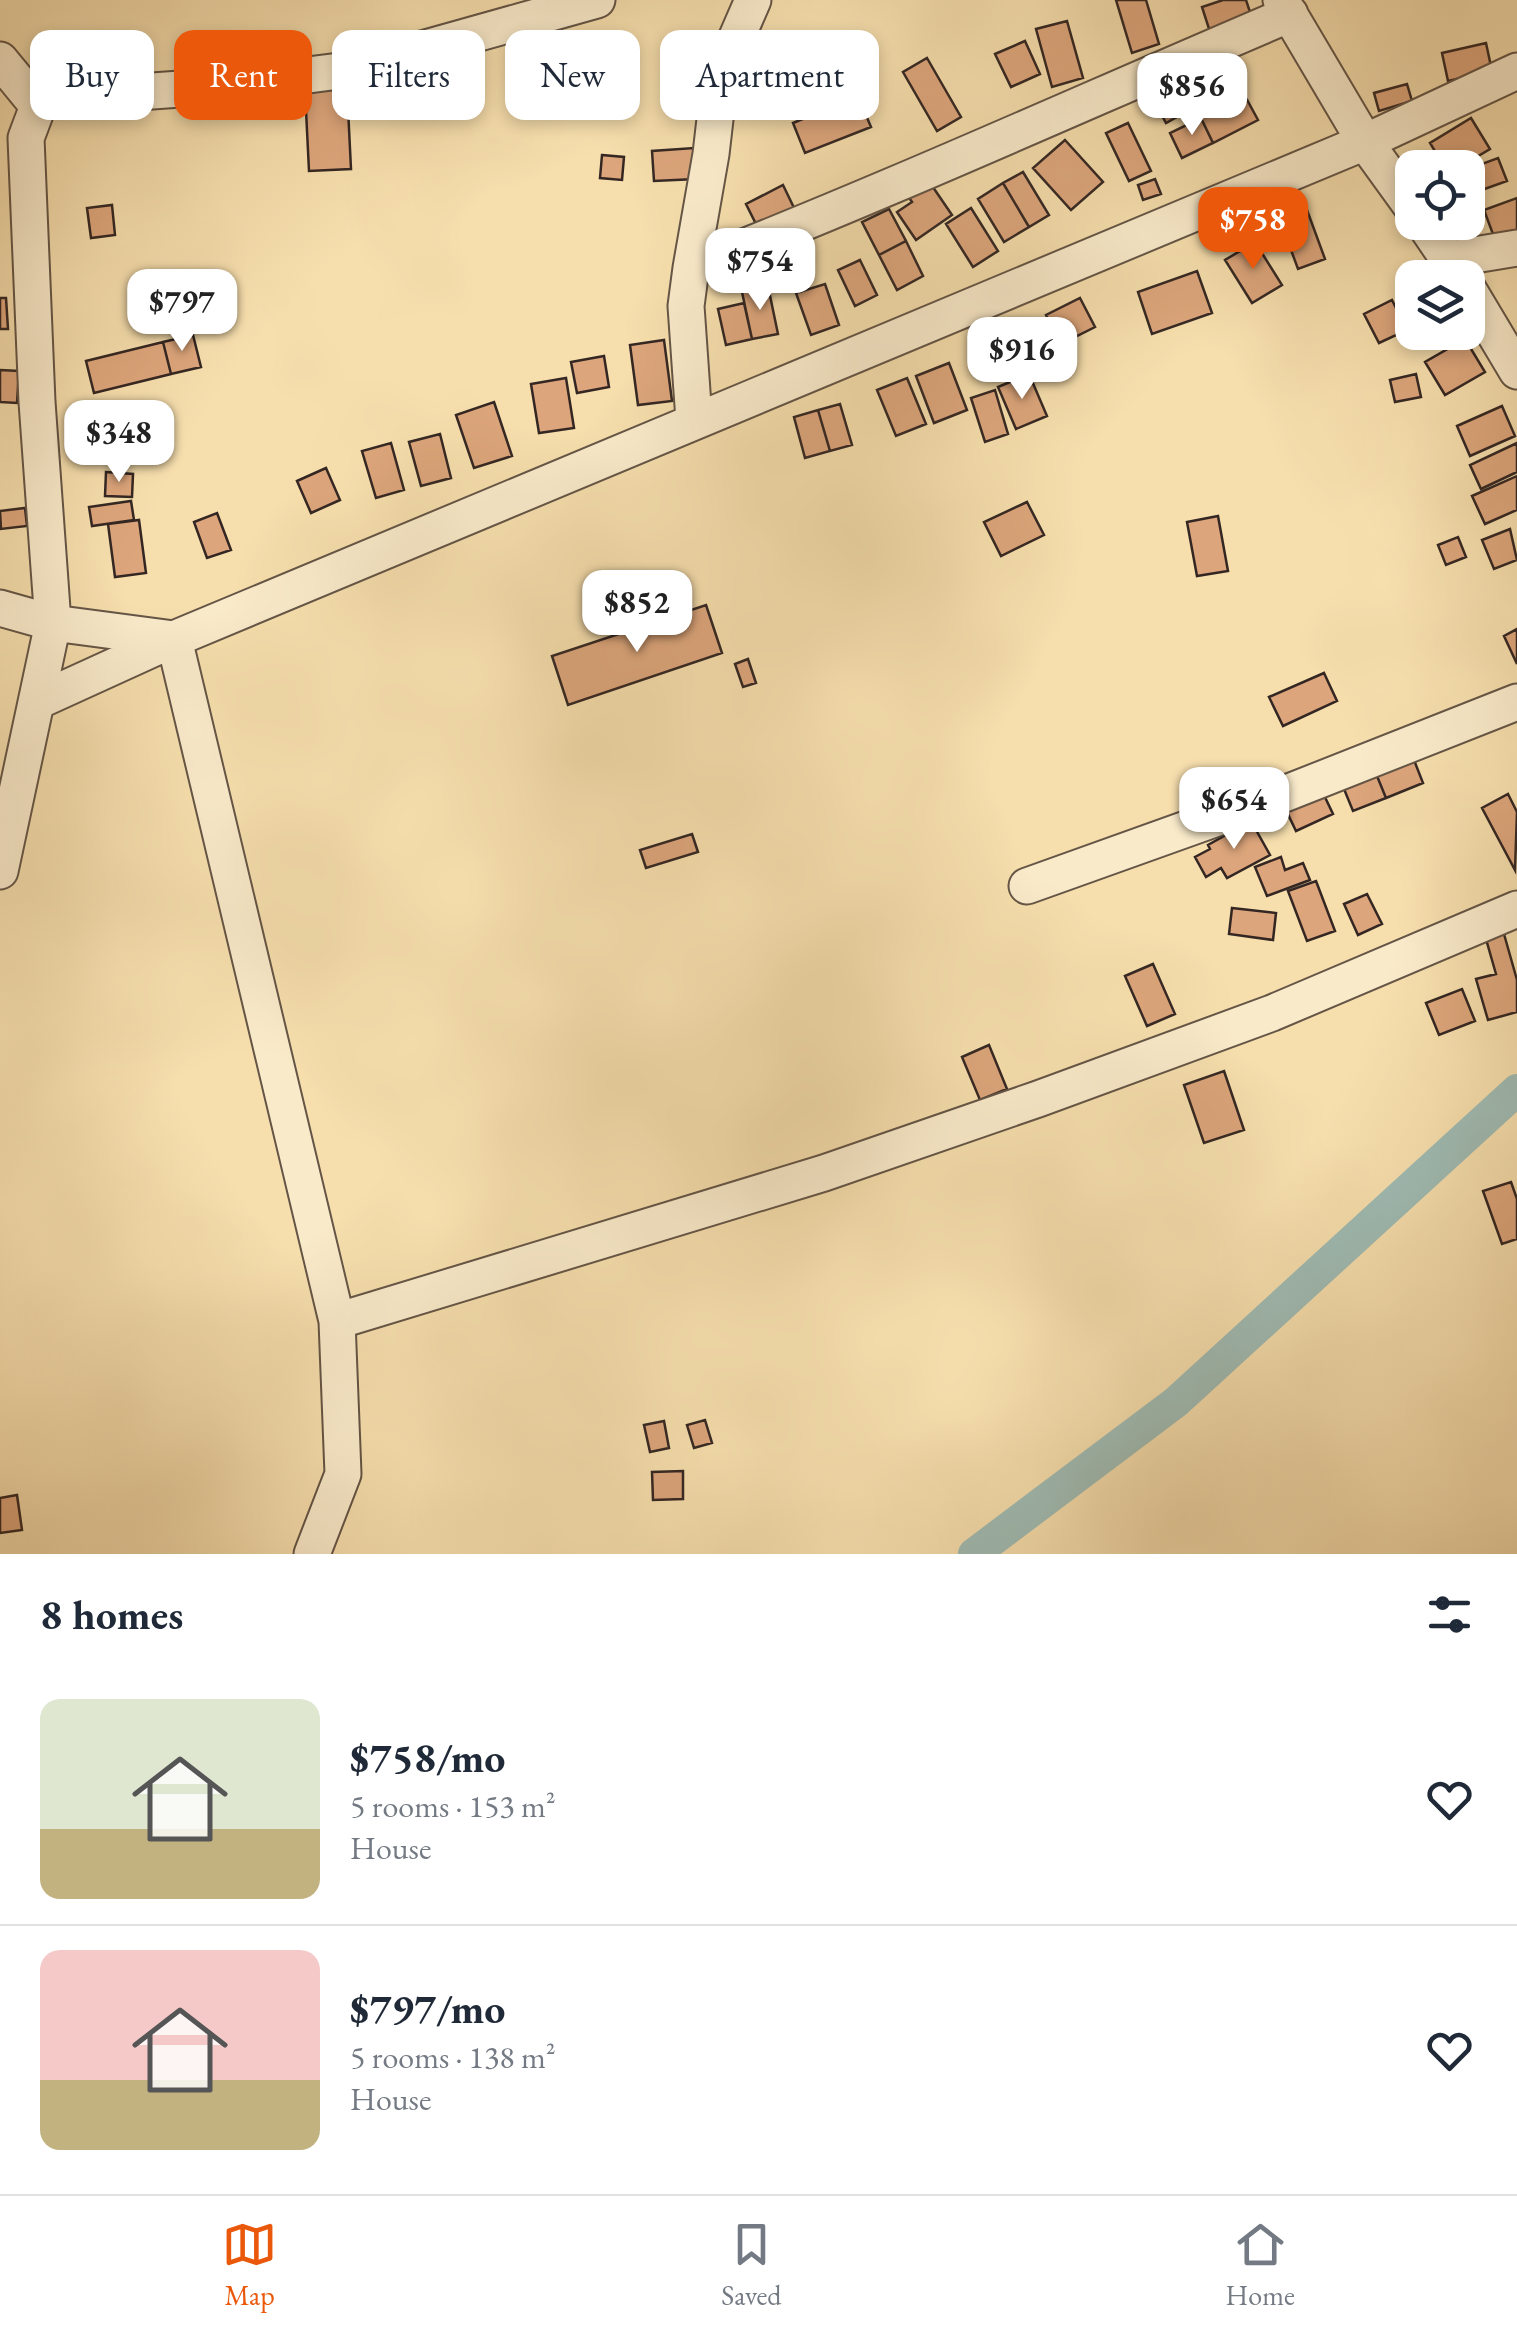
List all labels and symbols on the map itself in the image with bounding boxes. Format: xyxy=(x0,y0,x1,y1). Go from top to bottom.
pin: $856 xyxy=(1133,53,1251,138)
pin: $758 xyxy=(1194,187,1312,272)
pin: $754 xyxy=(701,228,819,313)
pin: $797 xyxy=(123,269,241,354)
pin: $916 xyxy=(963,317,1081,402)
pin: $348 xyxy=(60,400,178,485)
pin: $852 xyxy=(578,570,696,655)
pin: $654 xyxy=(1175,767,1293,852)

